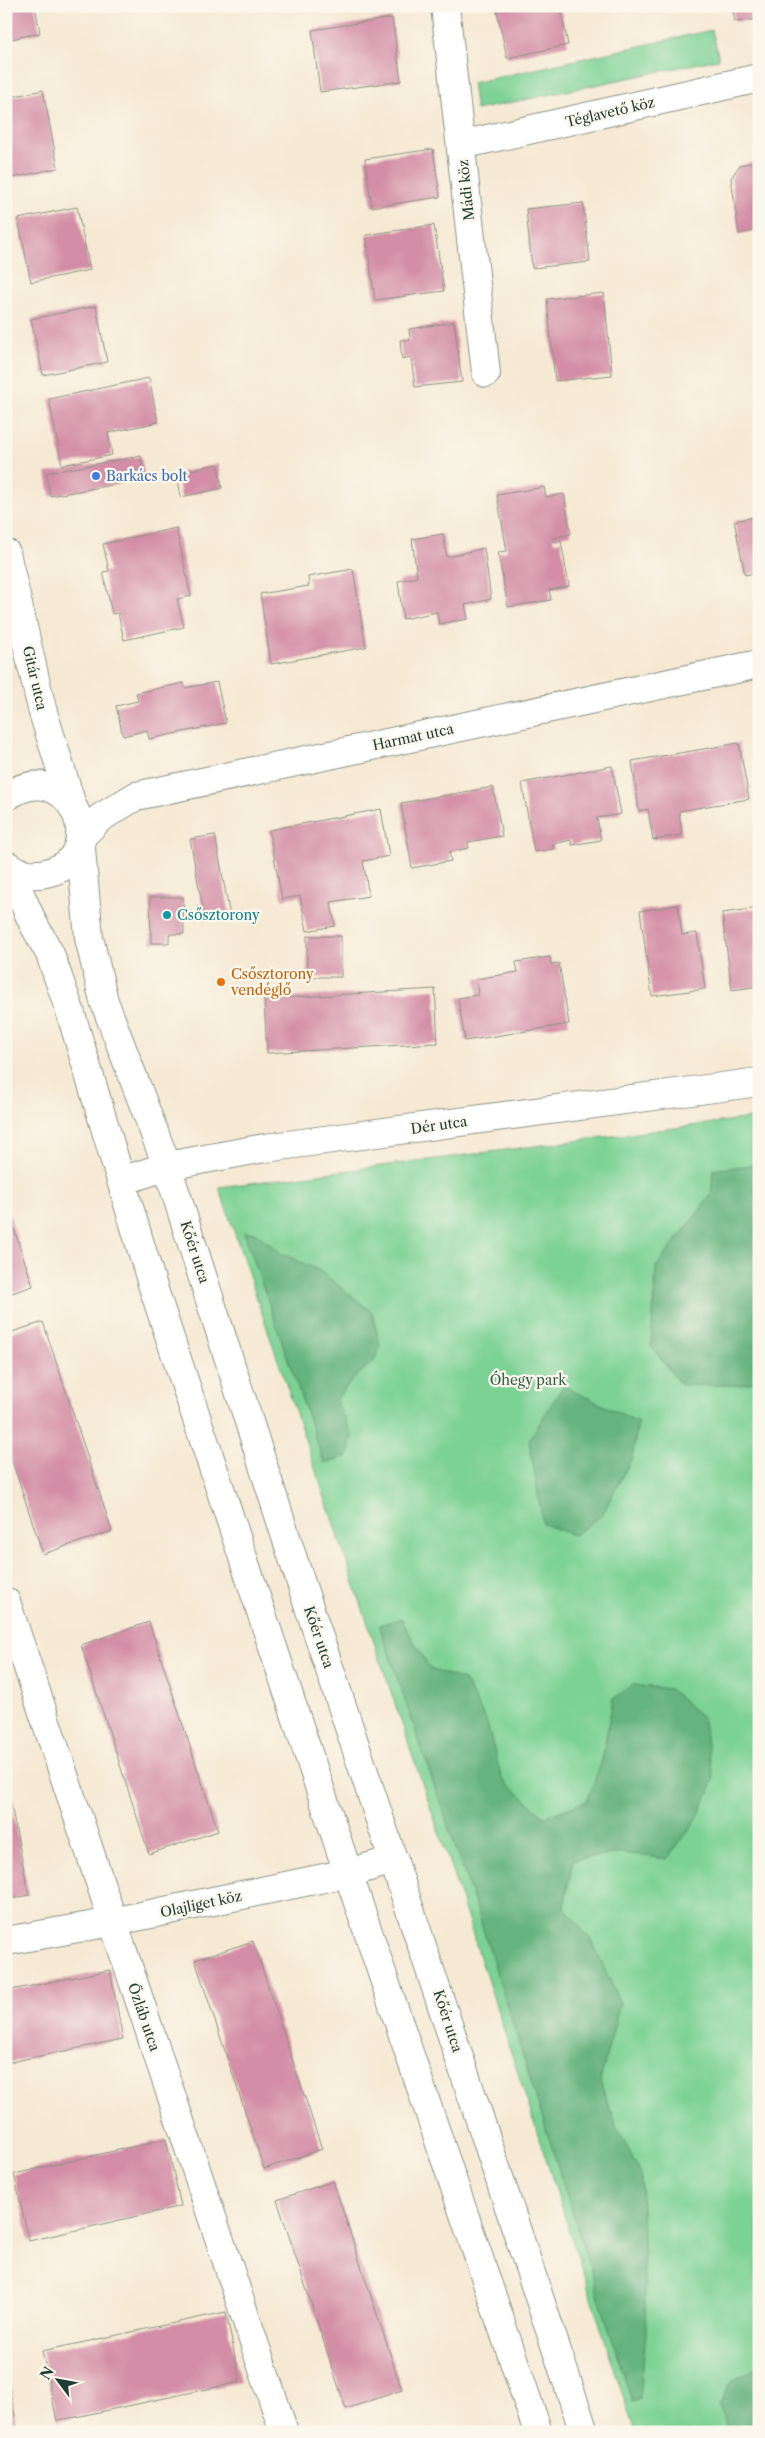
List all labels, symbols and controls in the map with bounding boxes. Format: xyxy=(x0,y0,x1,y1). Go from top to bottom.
street label: Téglavető köz xyxy=(564,93,656,131)
street label: Mádi köz xyxy=(454,159,478,221)
place label: Barkács bolt xyxy=(106,467,188,485)
marker: Barkács bolt xyxy=(90,470,102,482)
street label: Gitár utca xyxy=(19,644,51,713)
street label: Harmat utca xyxy=(371,719,456,754)
place label: Csősztorony xyxy=(177,906,260,924)
marker: Csősztorony xyxy=(161,909,173,921)
place label: Csősztorony vendéglő xyxy=(230,965,314,999)
marker: Csősztorony vendéglő xyxy=(215,976,227,988)
street label: Dér utca xyxy=(410,1112,469,1138)
street label: Kőér utca xyxy=(176,1219,214,1286)
park label: Óhegy park xyxy=(490,1370,567,1389)
street label: Kőér utca xyxy=(300,1604,338,1671)
street label: Olajliget köz xyxy=(159,1887,243,1921)
street label: Őzláb utca xyxy=(124,1980,165,2054)
street label: Kőér utca xyxy=(429,1988,467,2055)
north arrow xyxy=(32,2356,82,2406)
text: N xyxy=(36,2363,58,2383)

